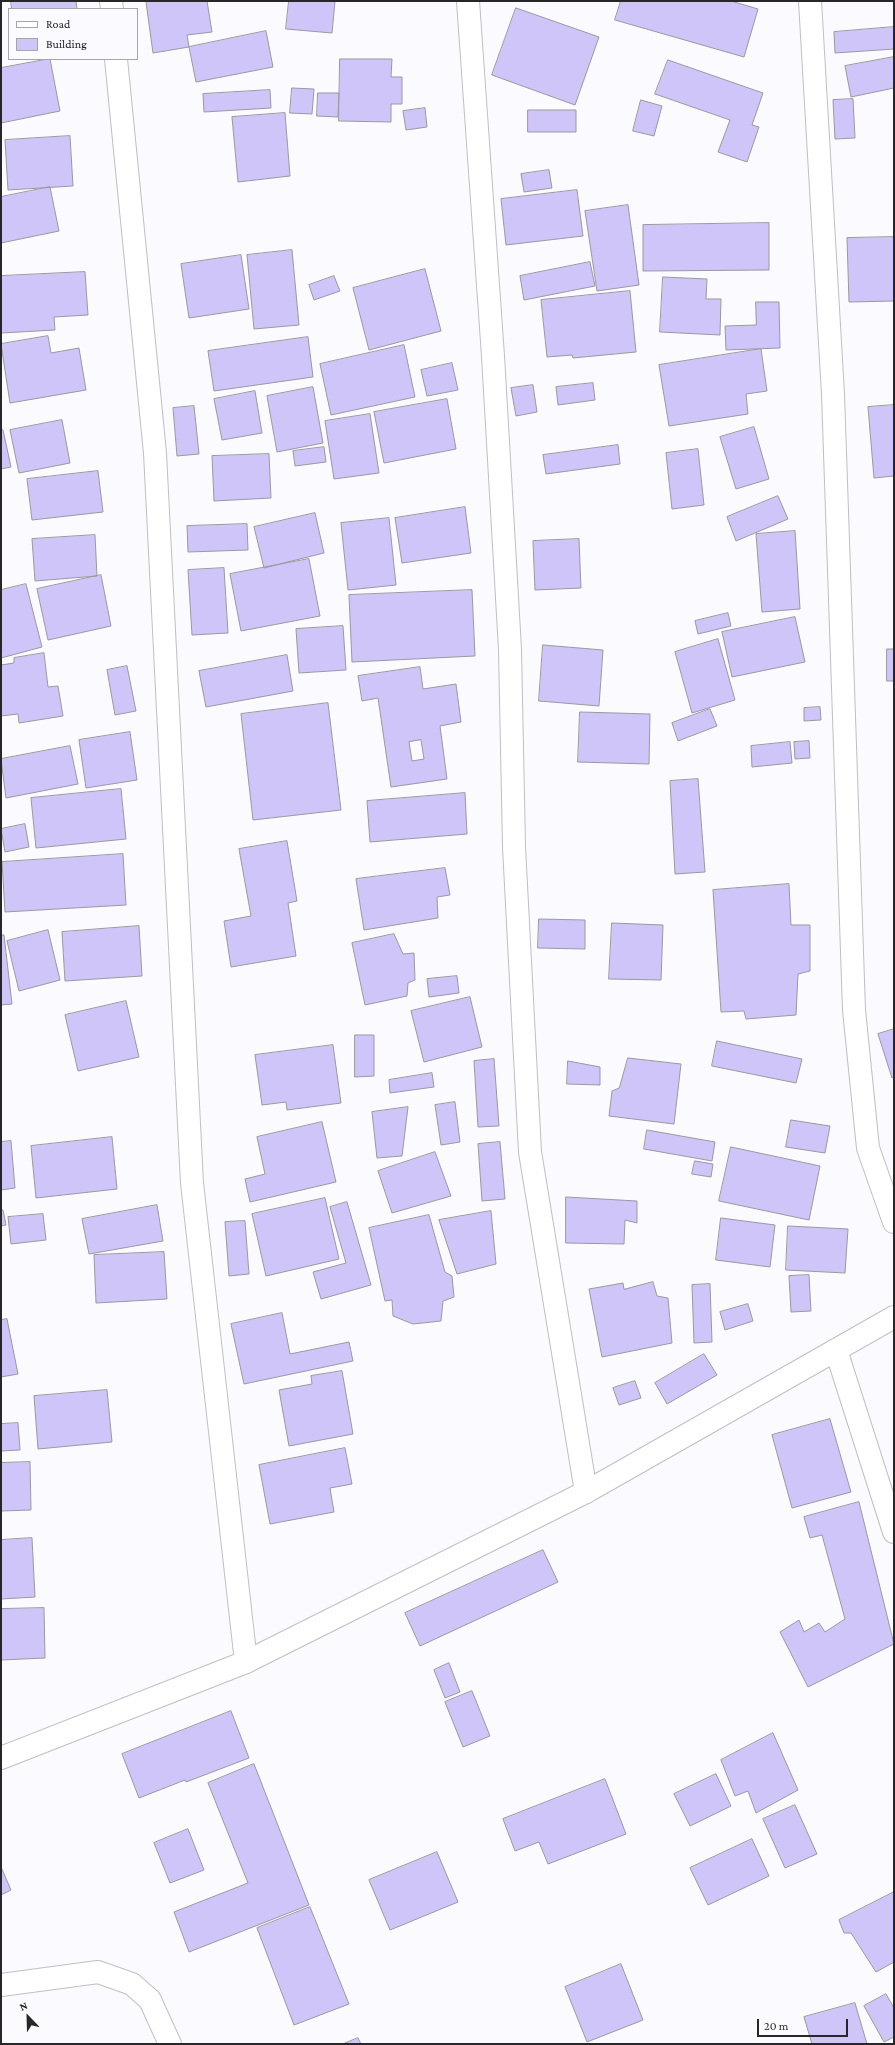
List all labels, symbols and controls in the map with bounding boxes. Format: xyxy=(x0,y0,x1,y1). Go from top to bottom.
legend xyxy=(8,8,138,60)
text: Road xyxy=(46,17,70,31)
text: Building xyxy=(46,37,87,51)
north arrow xyxy=(8,1997,48,2037)
text: N xyxy=(18,1999,29,2013)
scale bar xyxy=(759,2011,850,2037)
text: 20 m xyxy=(764,2019,788,2033)

